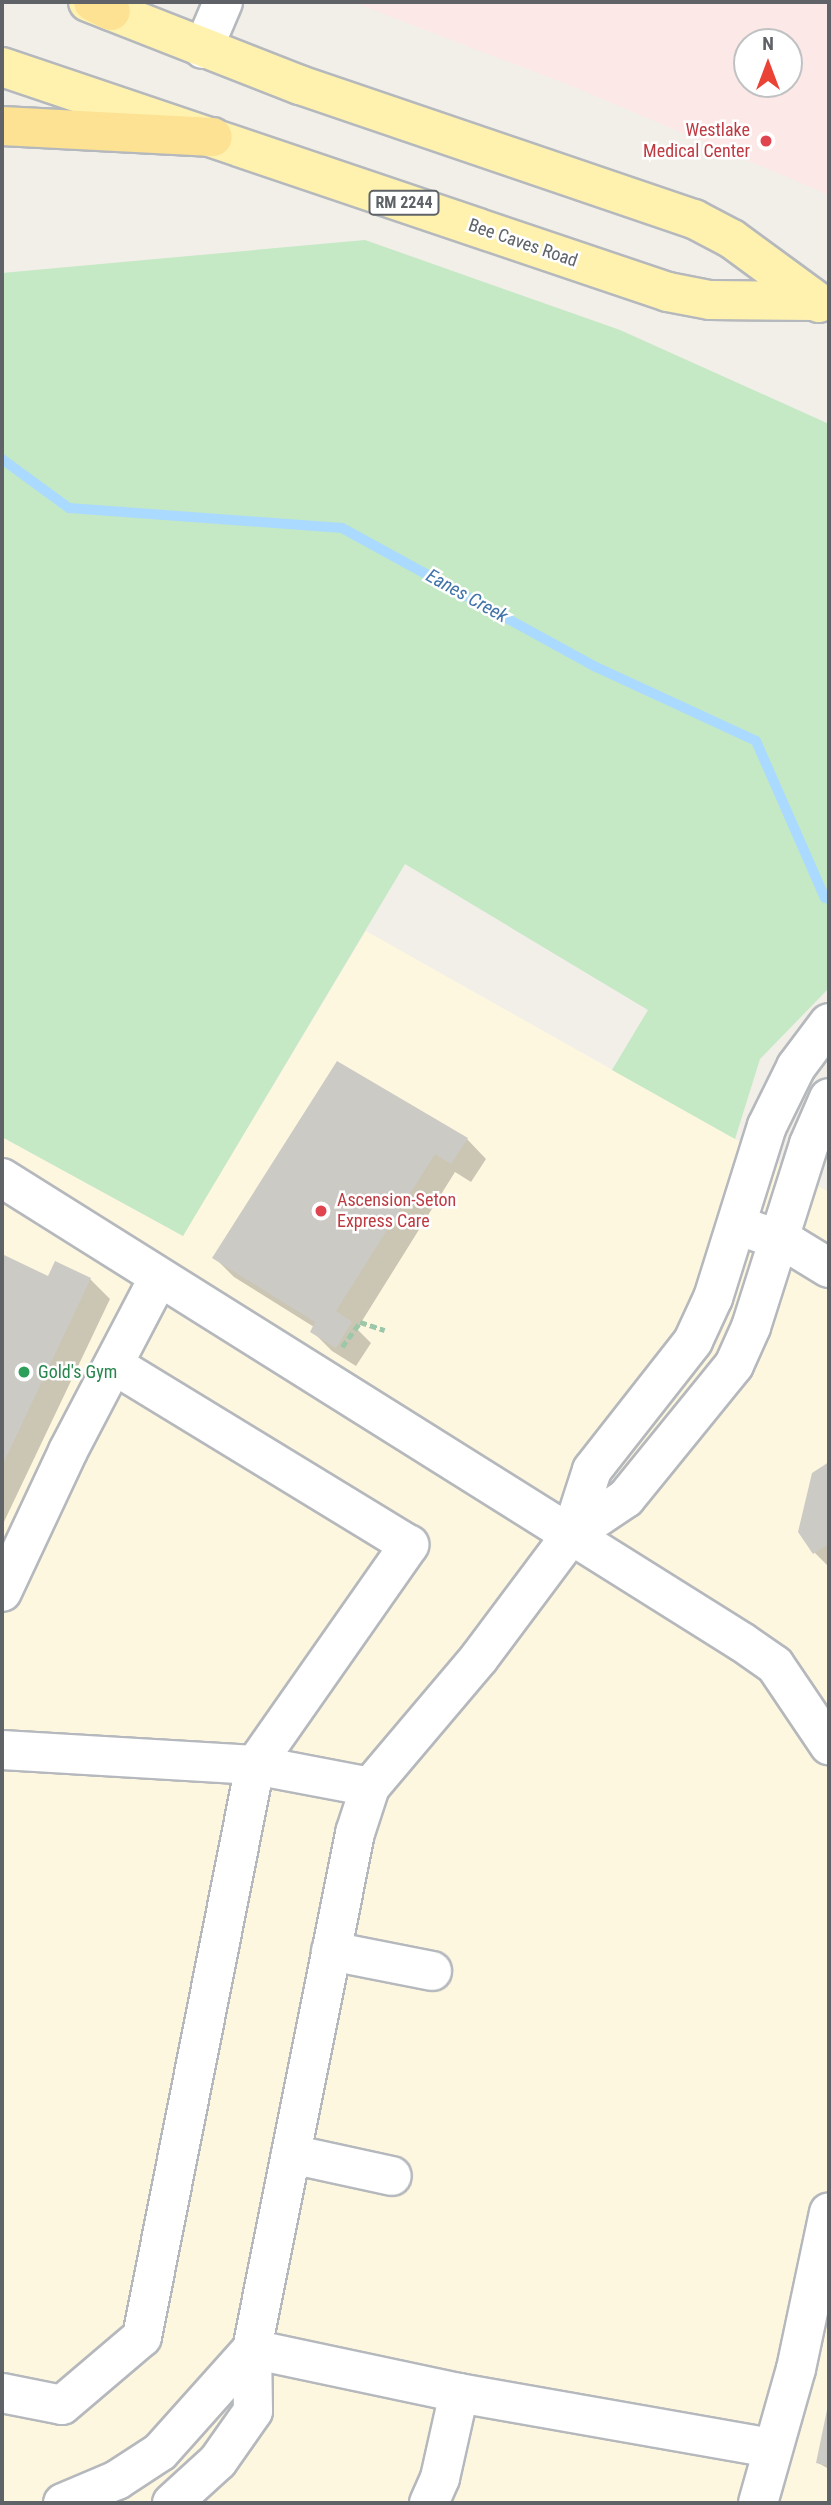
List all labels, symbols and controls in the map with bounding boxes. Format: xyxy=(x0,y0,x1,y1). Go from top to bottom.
north arrow xyxy=(733,28,803,98)
text: N xyxy=(762,32,774,55)
place label: Westlake Medical Center xyxy=(643,120,750,162)
marker: Westlake Medical Center xyxy=(756,131,776,151)
road number: RM 2244 xyxy=(367,190,441,216)
street label: Bee Caves Road xyxy=(466,214,580,272)
water label: Eanes Creek xyxy=(422,564,512,628)
place label: Ascension-Seton Express Care xyxy=(337,1190,456,1232)
marker: Ascension-Seton Express Care xyxy=(311,1201,331,1221)
place label: Gold's Gym xyxy=(38,1361,117,1383)
marker: Gold's Gym xyxy=(16,1364,32,1380)

